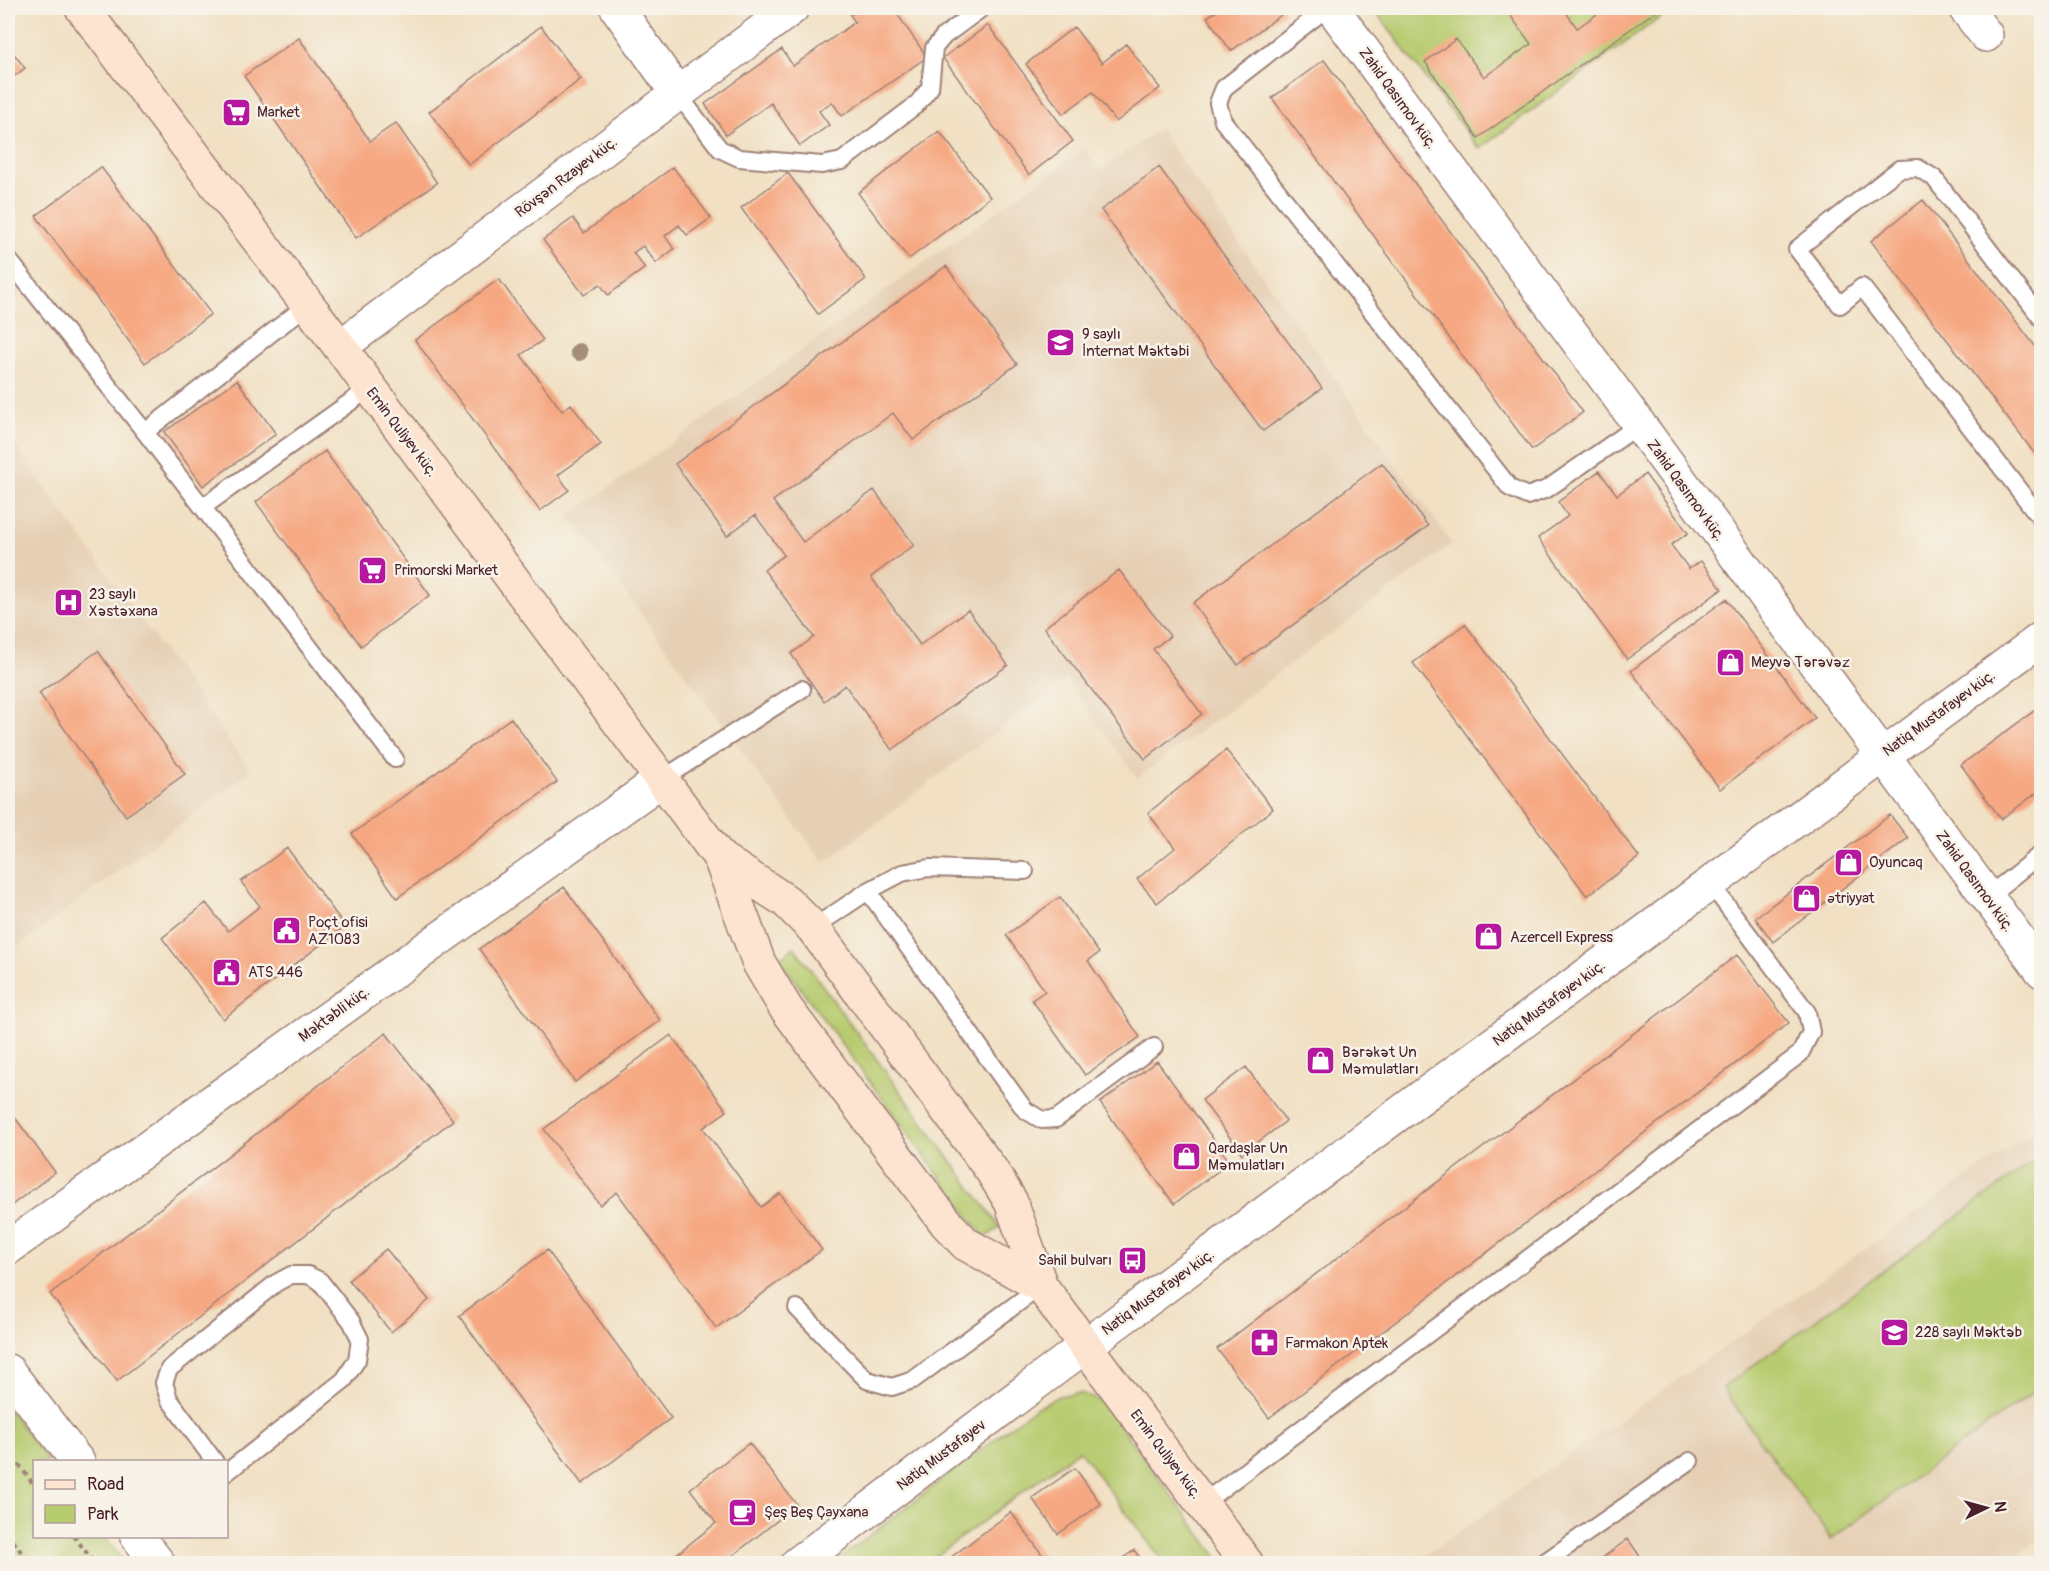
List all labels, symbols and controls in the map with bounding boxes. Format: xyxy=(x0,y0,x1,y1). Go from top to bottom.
street label: Zahid Qasımov küç. xyxy=(1354,44,1441,153)
supermarket icon: Market xyxy=(220,96,252,128)
place label: Market xyxy=(257,103,301,122)
street label: Rövşən Rzayev küç. xyxy=(511,133,621,222)
place label: 9 saylı İnternat Məktəbi xyxy=(1082,325,1189,361)
school or university icon: 9 saylı İnternat Məktəbi xyxy=(1045,327,1077,359)
street label: Emin Quliyev küç. xyxy=(362,384,441,481)
street label: Zahid Qasımov küç. xyxy=(1642,436,1729,545)
supermarket icon: Primorski Market xyxy=(357,554,389,586)
place label: Primorski Market xyxy=(394,561,499,580)
place label: 23 saylı Xəstəxana xyxy=(89,585,158,621)
hospital icon: 23 saylı Xəstəxana xyxy=(52,587,84,619)
shop icon: Meyvə Tərəvəz xyxy=(1714,646,1746,678)
place label: Meyvə Tərəvəz xyxy=(1751,653,1850,672)
street label: Natiq Mustafayev küç. xyxy=(1879,666,1999,761)
street label: Zahid Qasımov küç. xyxy=(1931,827,2018,936)
shop icon: Oyuncaq xyxy=(1832,846,1864,878)
place label: Oyuncaq xyxy=(1869,853,1923,872)
shop icon: Ətriyyat xyxy=(1790,882,1822,914)
place label: Ətriyyat xyxy=(1827,889,1875,908)
place label: Poçt ofisi AZ1083 xyxy=(308,913,368,949)
public building icon: Poçt ofisi AZ1083 xyxy=(271,915,303,947)
shop icon: Azercell Express xyxy=(1473,921,1505,953)
place label: Azercell Express xyxy=(1510,928,1613,947)
public building icon: ATS 446 xyxy=(211,956,243,988)
street label: Natiq Mustafayev küç. xyxy=(1489,956,1609,1051)
place label: ATS 446 xyxy=(248,963,303,982)
street label: Məktəbli küç. xyxy=(295,982,373,1046)
place label: Bərəkət Un Məmulatları xyxy=(1342,1043,1419,1079)
shop icon: Bərəkət Un Məmulatları xyxy=(1305,1045,1337,1077)
place label: Qardaşlar Un Məmulatları xyxy=(1208,1139,1288,1175)
shop icon: Qardaşlar Un Məmulatları xyxy=(1171,1141,1203,1173)
bus stop icon: Sahil bulvarı xyxy=(1117,1244,1149,1276)
street label: Natiq Mustafayev küç. xyxy=(1098,1245,1218,1340)
place label: Sahil bulvarı xyxy=(1038,1251,1112,1270)
school or university icon: 228 saylı Məktəb xyxy=(1878,1316,1910,1348)
place label: 228 saylı Məktəb xyxy=(1915,1323,2022,1342)
pharmacy icon: Farmakon Aptek xyxy=(1248,1327,1280,1359)
place label: Farmakon Aptek xyxy=(1285,1334,1389,1353)
street label: Emin Quliyev küç. xyxy=(1126,1406,1205,1503)
street label: Natiq Mustafayev xyxy=(893,1416,990,1495)
legend xyxy=(33,1460,228,1538)
text: Road xyxy=(87,1473,124,1496)
north arrow xyxy=(1956,1478,2016,1538)
cafe icon: Şeş Beş Çayxana xyxy=(727,1496,759,1528)
text: N xyxy=(1990,1501,2010,1513)
text: Park xyxy=(87,1503,119,1526)
place label: Şeş Beş Çayxana xyxy=(764,1503,868,1522)

